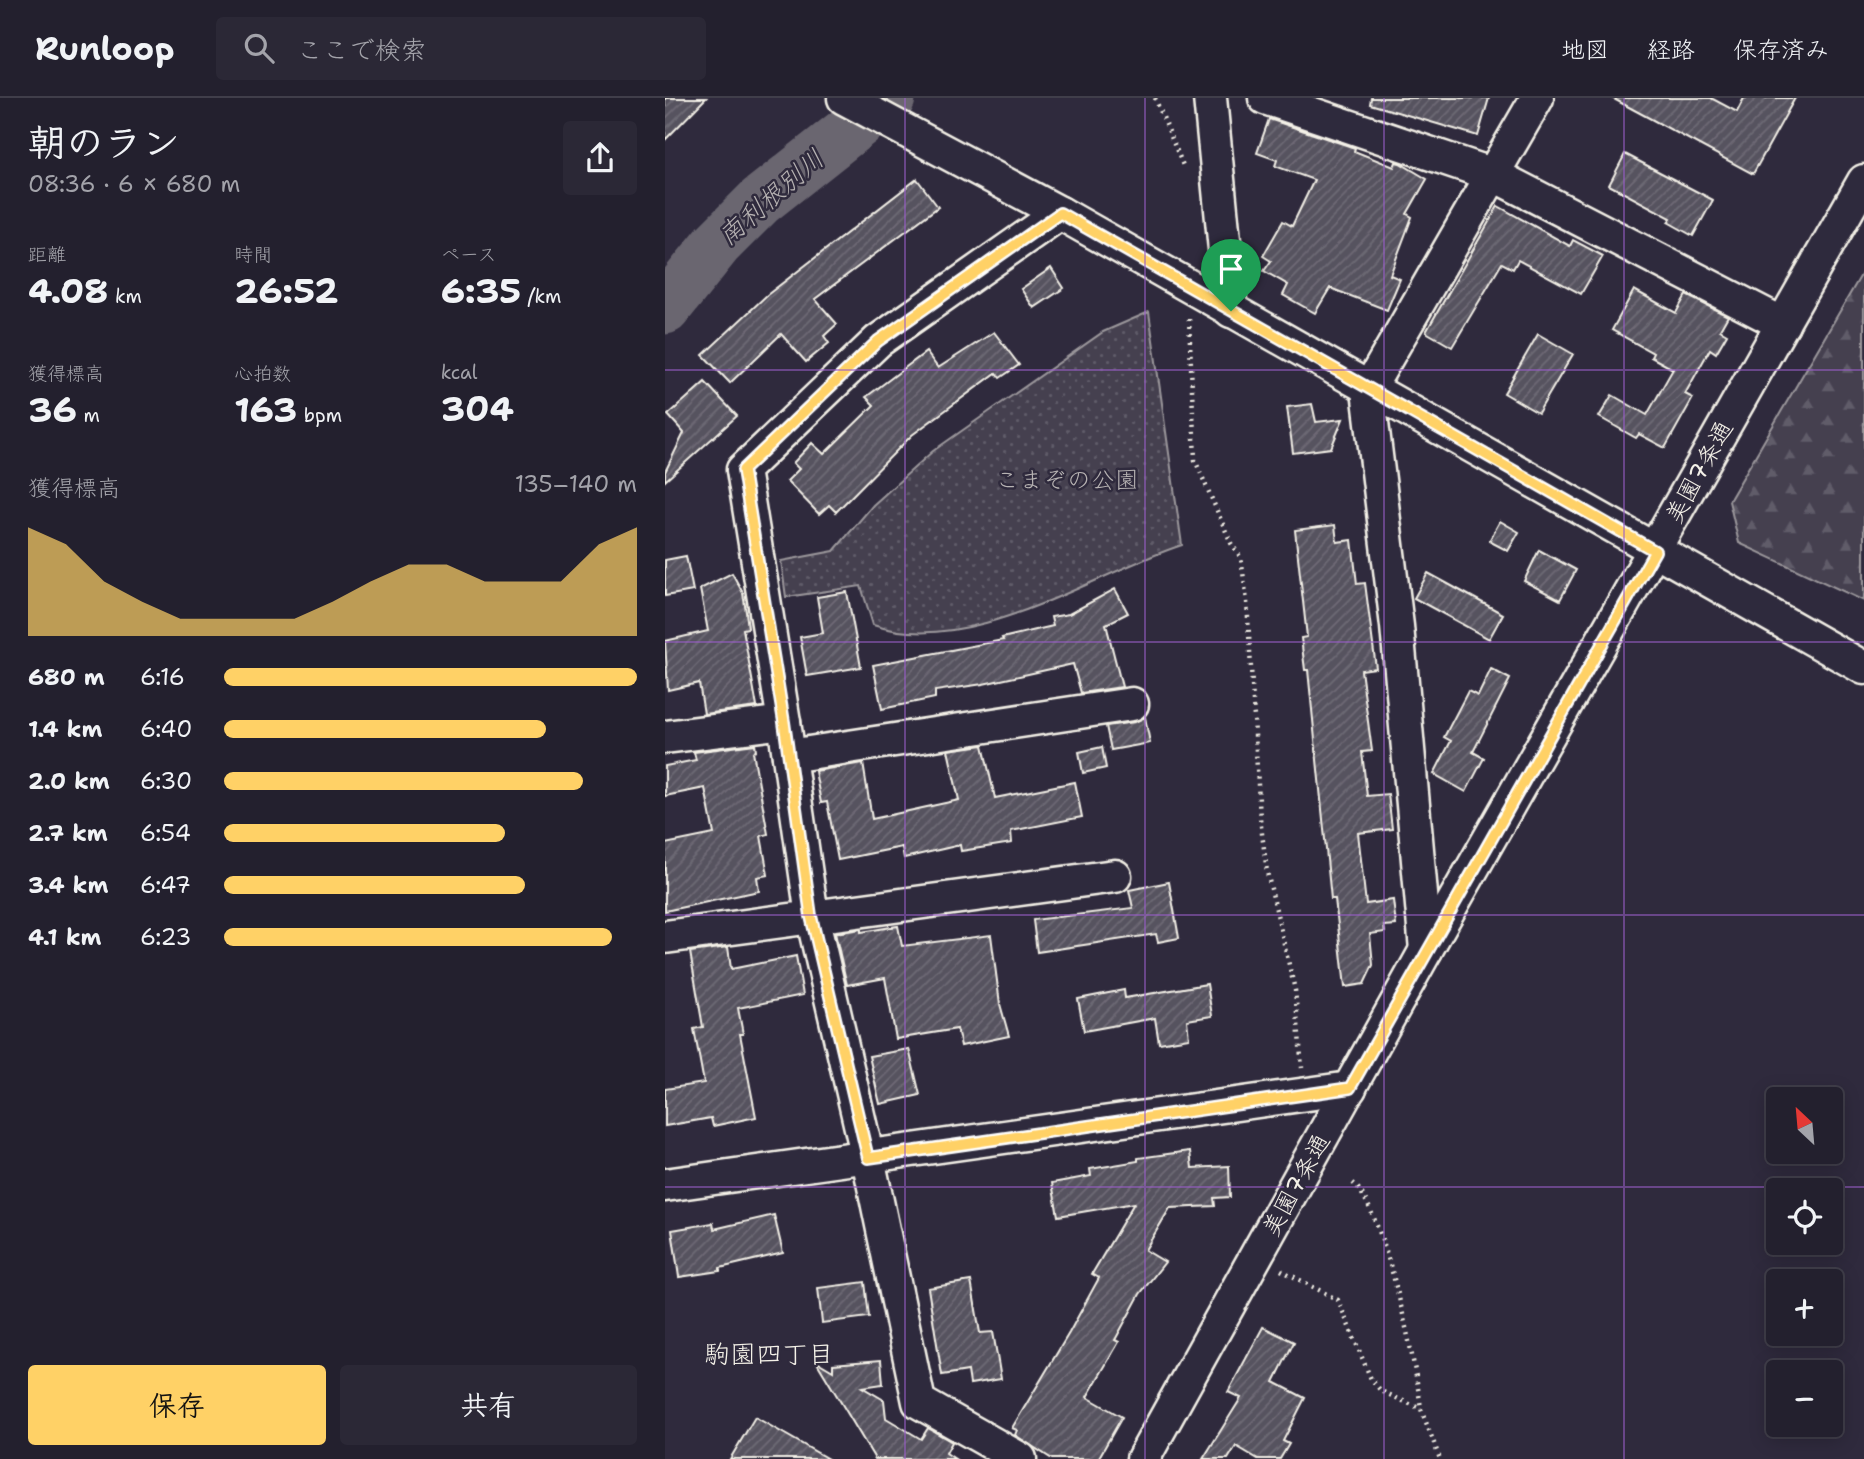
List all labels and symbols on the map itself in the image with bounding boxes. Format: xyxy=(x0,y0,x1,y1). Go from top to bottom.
water label: 南利根別川 xyxy=(710,141,831,252)
pin xyxy=(1201,239,1261,311)
street label: 美園7条通 xyxy=(1658,415,1740,529)
park label: こまぞの公園 xyxy=(995,464,1139,496)
north arrow xyxy=(1766,1087,1843,1164)
street label: 美園7条通 xyxy=(1255,1128,1337,1242)
district label: 駒園四丁目 xyxy=(704,1336,834,1371)

